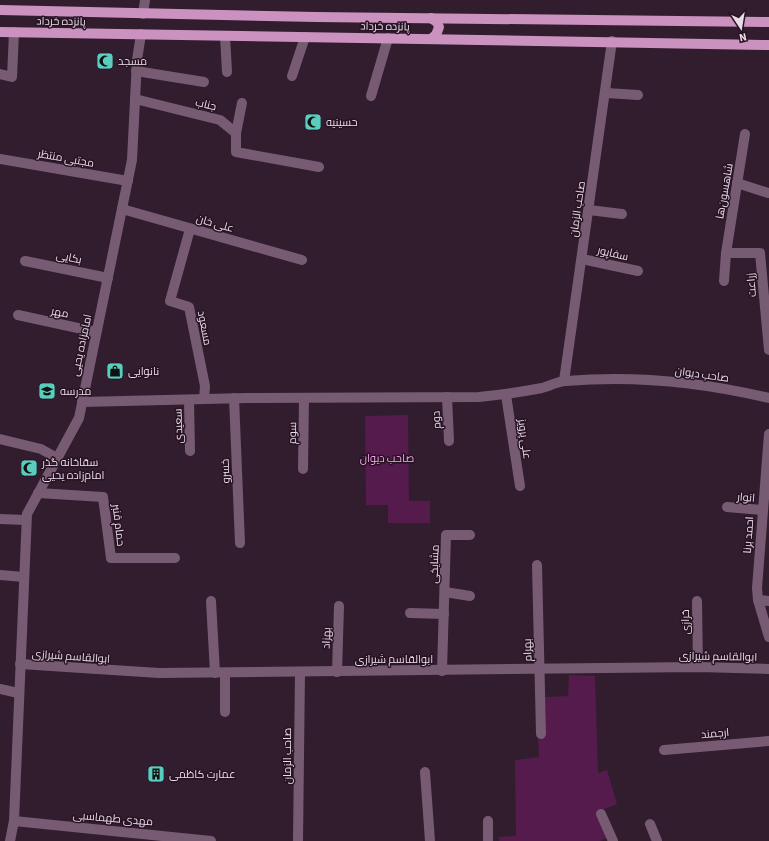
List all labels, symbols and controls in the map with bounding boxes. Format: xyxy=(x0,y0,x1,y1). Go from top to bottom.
north arrow xyxy=(721,8,761,48)
street label: پانزده خرداد xyxy=(36,14,86,29)
street label: پانزده خرداد xyxy=(360,19,410,34)
text: N xyxy=(738,29,748,45)
mosque icon: مسجد xyxy=(95,51,115,71)
place label: مسجد xyxy=(118,54,147,69)
street label: جناب xyxy=(194,95,218,114)
mosque icon: حسینیه xyxy=(303,112,323,132)
place label: حسینیه xyxy=(326,115,358,130)
street label: مجتبی منتظر xyxy=(35,146,95,171)
street label: شاهسون‌ها xyxy=(712,162,737,220)
street label: صاحب الزمان xyxy=(566,180,589,238)
street label: علی خان xyxy=(194,211,235,236)
street label: سفاپور xyxy=(595,242,630,264)
street label: بکایی xyxy=(55,247,83,268)
street label: زراعت xyxy=(743,272,760,298)
street label: مهر xyxy=(49,303,70,322)
street label: مسعود xyxy=(194,309,215,347)
street label: امامزاده یحیی xyxy=(68,313,95,378)
shop icon: نانوایی xyxy=(105,361,125,381)
street label: صاحب دیوان xyxy=(674,363,730,386)
place label: نانوایی xyxy=(128,364,159,379)
school or university icon: مدرسه xyxy=(37,381,57,401)
place label: مدرسه xyxy=(60,384,91,399)
street label: سعیدی xyxy=(170,408,187,444)
street label: دوم xyxy=(429,410,444,429)
street label: علی پرویز xyxy=(514,417,535,460)
street label: سوم xyxy=(285,422,300,444)
park label: صاحب دیوان xyxy=(360,451,414,466)
place label: سقاخانه گذر امام‌زاده یحیی xyxy=(41,455,104,483)
mosque icon: سقاخانه گذر امام‌زاده یحیی xyxy=(19,458,39,478)
street label: خسرو xyxy=(218,458,233,484)
street label: انوار xyxy=(735,489,756,506)
street label: حمام قنبر xyxy=(108,502,129,547)
street label: احمد برنا xyxy=(740,516,757,554)
street label: مشایخی xyxy=(426,544,443,584)
street label: خرازی xyxy=(678,609,693,635)
street label: بهزاد xyxy=(319,627,334,649)
street label: بهرام xyxy=(520,638,535,662)
street label: ابوالقاسم شیرازی xyxy=(31,646,111,667)
street label: ابوالقاسم شیرازی xyxy=(679,648,757,665)
street label: ابوالقاسم شیرازی xyxy=(355,652,433,667)
street label: ارجمند xyxy=(700,725,730,742)
street label: صاحب الزمان xyxy=(280,728,295,784)
building icon: عمارت کاظمی xyxy=(146,764,166,784)
place label: عمارت کاظمی xyxy=(169,767,235,782)
street label: مهدی طهماسبی xyxy=(72,808,154,829)

